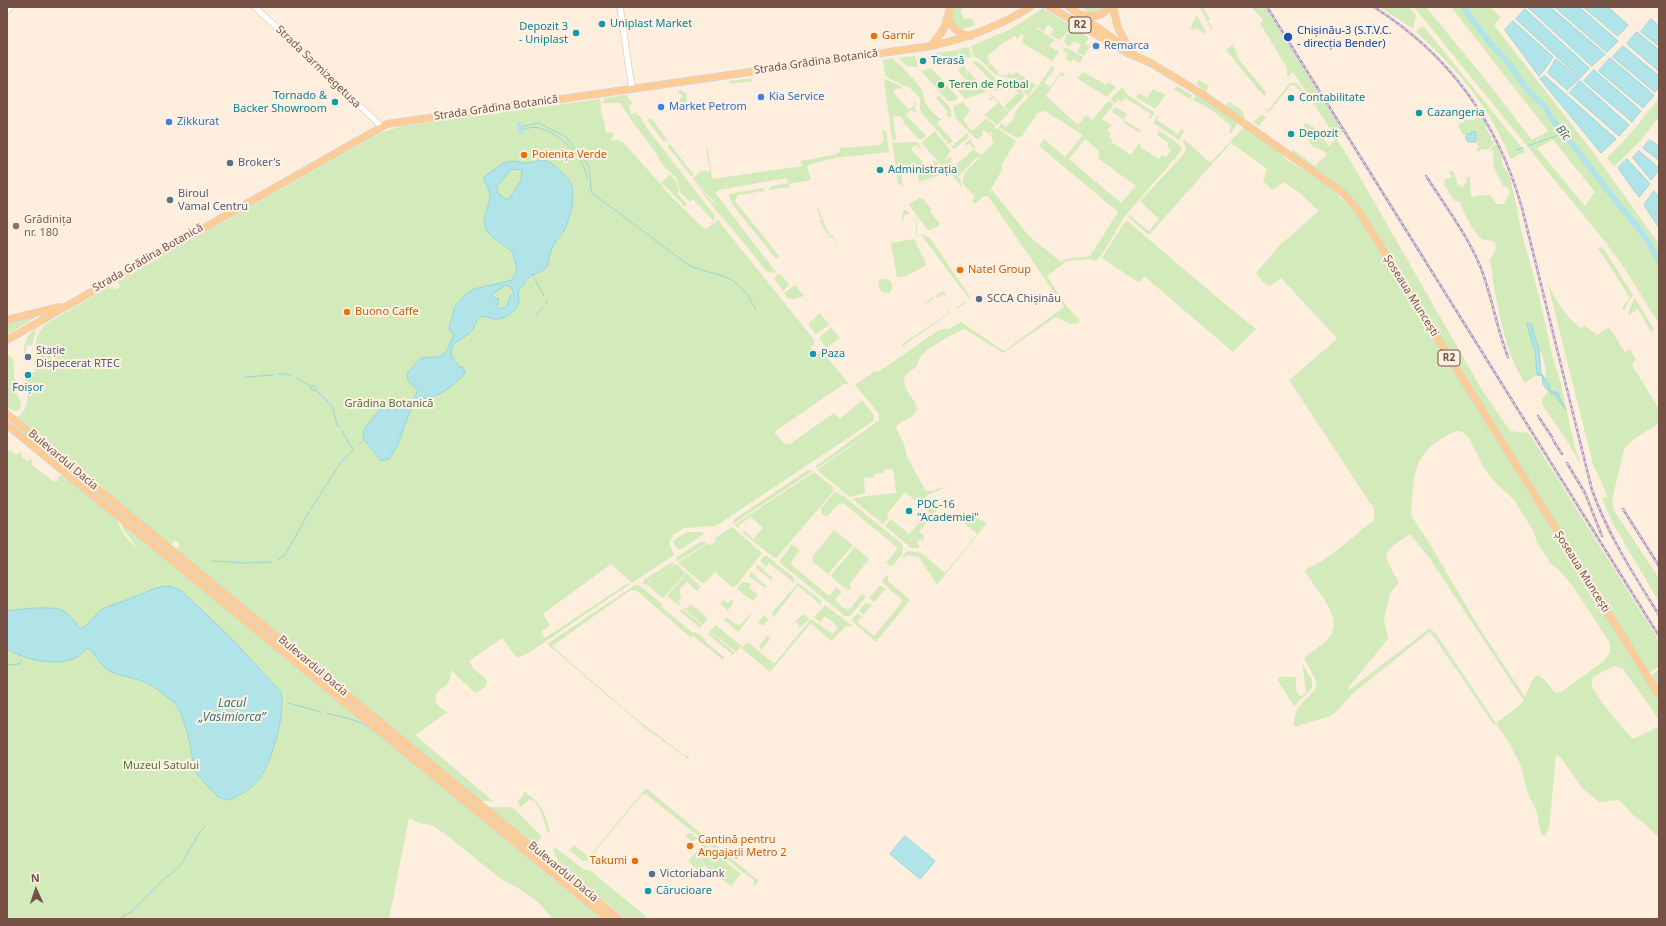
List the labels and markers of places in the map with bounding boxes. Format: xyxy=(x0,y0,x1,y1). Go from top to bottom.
place label: Uniplast Market xyxy=(610,17,692,31)
marker: Uniplast Market xyxy=(597,19,607,29)
place label: Depozit 3 - Uniplast xyxy=(519,20,568,46)
place label: Chișinău-3 (S.T.V.C. - direcția Bender) xyxy=(1297,24,1392,50)
marker: Depozit 3 - Uniplast xyxy=(571,28,581,38)
place label: Garnir xyxy=(882,29,915,43)
marker: Garnir xyxy=(869,31,879,41)
marker: Chișinău-3 (S.T.V.C. - direcția Bender) xyxy=(1282,31,1294,43)
place label: Remarca xyxy=(1104,39,1149,53)
marker: Remarca xyxy=(1091,41,1101,51)
place label: Terasă xyxy=(931,54,964,68)
marker: Terasă xyxy=(918,56,928,66)
place label: Teren de Fotbal xyxy=(949,78,1029,92)
marker: Teren de Fotbal xyxy=(936,80,946,90)
place label: Tornado & Backer Showroom xyxy=(233,89,327,115)
place label: Kia Service xyxy=(769,90,824,104)
place label: Contabilitate xyxy=(1299,91,1365,105)
marker: Kia Service xyxy=(756,92,766,102)
marker: Contabilitate xyxy=(1286,93,1296,103)
marker: Tornado & Backer Showroom xyxy=(330,97,340,107)
place label: Market Petrom xyxy=(669,100,747,114)
marker: Market Petrom xyxy=(656,102,666,112)
place label: Cazangeria xyxy=(1427,106,1485,120)
marker: Cazangeria xyxy=(1414,108,1424,118)
place label: Zikkurat xyxy=(177,115,219,129)
marker: Zikkurat xyxy=(164,117,174,127)
place label: Depozit xyxy=(1299,127,1339,141)
marker: Depozit xyxy=(1286,129,1296,139)
place label: Poienița Verde xyxy=(532,148,607,162)
marker: Poienița Verde xyxy=(519,150,529,160)
place label: Broker's xyxy=(238,156,281,170)
marker: Broker's xyxy=(225,158,235,168)
place label: Administrația xyxy=(888,163,957,177)
marker: Administrația xyxy=(875,165,885,175)
place label: Biroul Vamal Centru xyxy=(178,187,248,213)
marker: Biroul Vamal Centru xyxy=(165,195,175,205)
place label: Grădinița nr. 180 xyxy=(24,213,72,239)
marker: Grădinița nr. 180 xyxy=(11,221,21,231)
place label: Natel Group xyxy=(968,263,1031,277)
marker: Natel Group xyxy=(955,265,965,275)
place label: SCCA Chișinău xyxy=(987,292,1061,306)
marker: SCCA Chișinău xyxy=(974,294,984,304)
place label: Buono Caffe xyxy=(355,305,419,319)
marker: Buono Caffe xyxy=(342,307,352,317)
place label: Stație Dispecerat RTEC xyxy=(36,344,120,370)
place label: Paza xyxy=(821,347,845,361)
marker: Paza xyxy=(808,349,818,359)
marker: Stație Dispecerat RTEC xyxy=(23,352,33,362)
marker: Foișor xyxy=(23,370,33,380)
place label: Foișor xyxy=(12,381,44,395)
place label: PDC-16 "Academiei" xyxy=(917,498,979,524)
marker: PDC-16 "Academiei" xyxy=(904,506,914,516)
place label: Cantină pentru Angajații Metro 2 xyxy=(698,833,787,859)
marker: Cantină pentru Angajații Metro 2 xyxy=(685,841,695,851)
place label: Takumi xyxy=(590,854,627,868)
marker: Takumi xyxy=(630,856,640,866)
place label: Victoriabank xyxy=(660,867,725,881)
marker: Victoriabank xyxy=(647,869,657,879)
place label: Cărucioare xyxy=(656,884,712,898)
marker: Cărucioare xyxy=(643,886,653,896)

